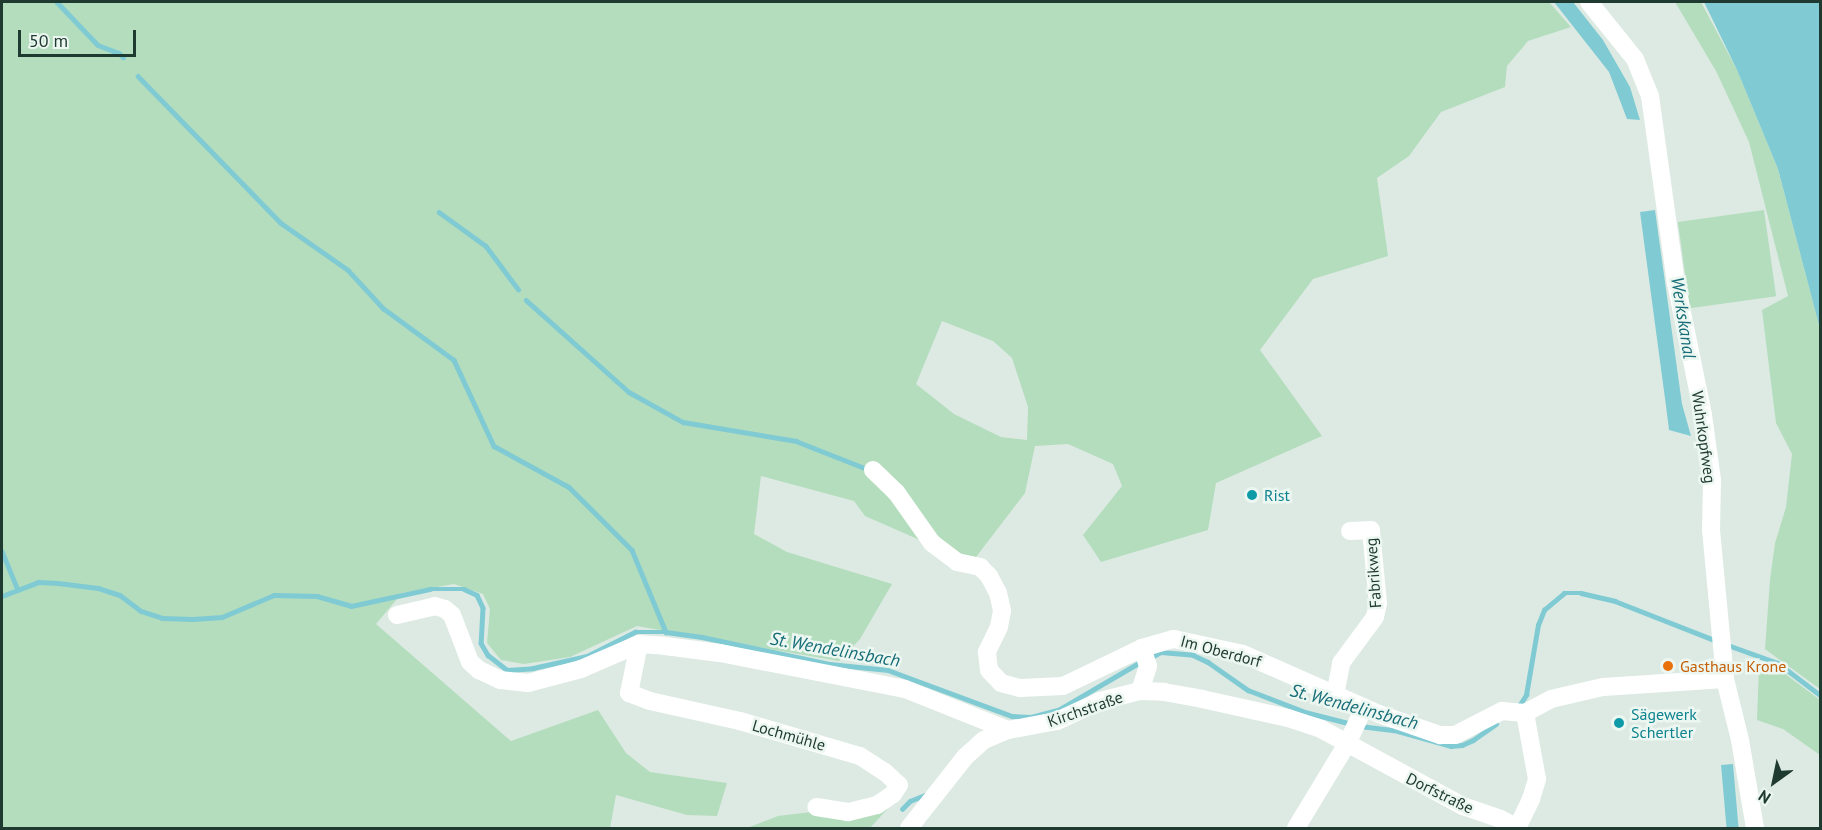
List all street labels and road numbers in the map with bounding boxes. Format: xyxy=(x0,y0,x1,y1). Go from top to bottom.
street label: Wuhrkopfweg xyxy=(1688,390,1720,484)
street label: Fabrikweg xyxy=(1361,537,1385,609)
street label: Im Oberdorf xyxy=(1179,631,1263,671)
street label: Kirchstraße xyxy=(1045,687,1125,731)
street label: Lochmühle xyxy=(750,715,828,755)
street label: Dorfstraße xyxy=(1403,768,1477,818)

